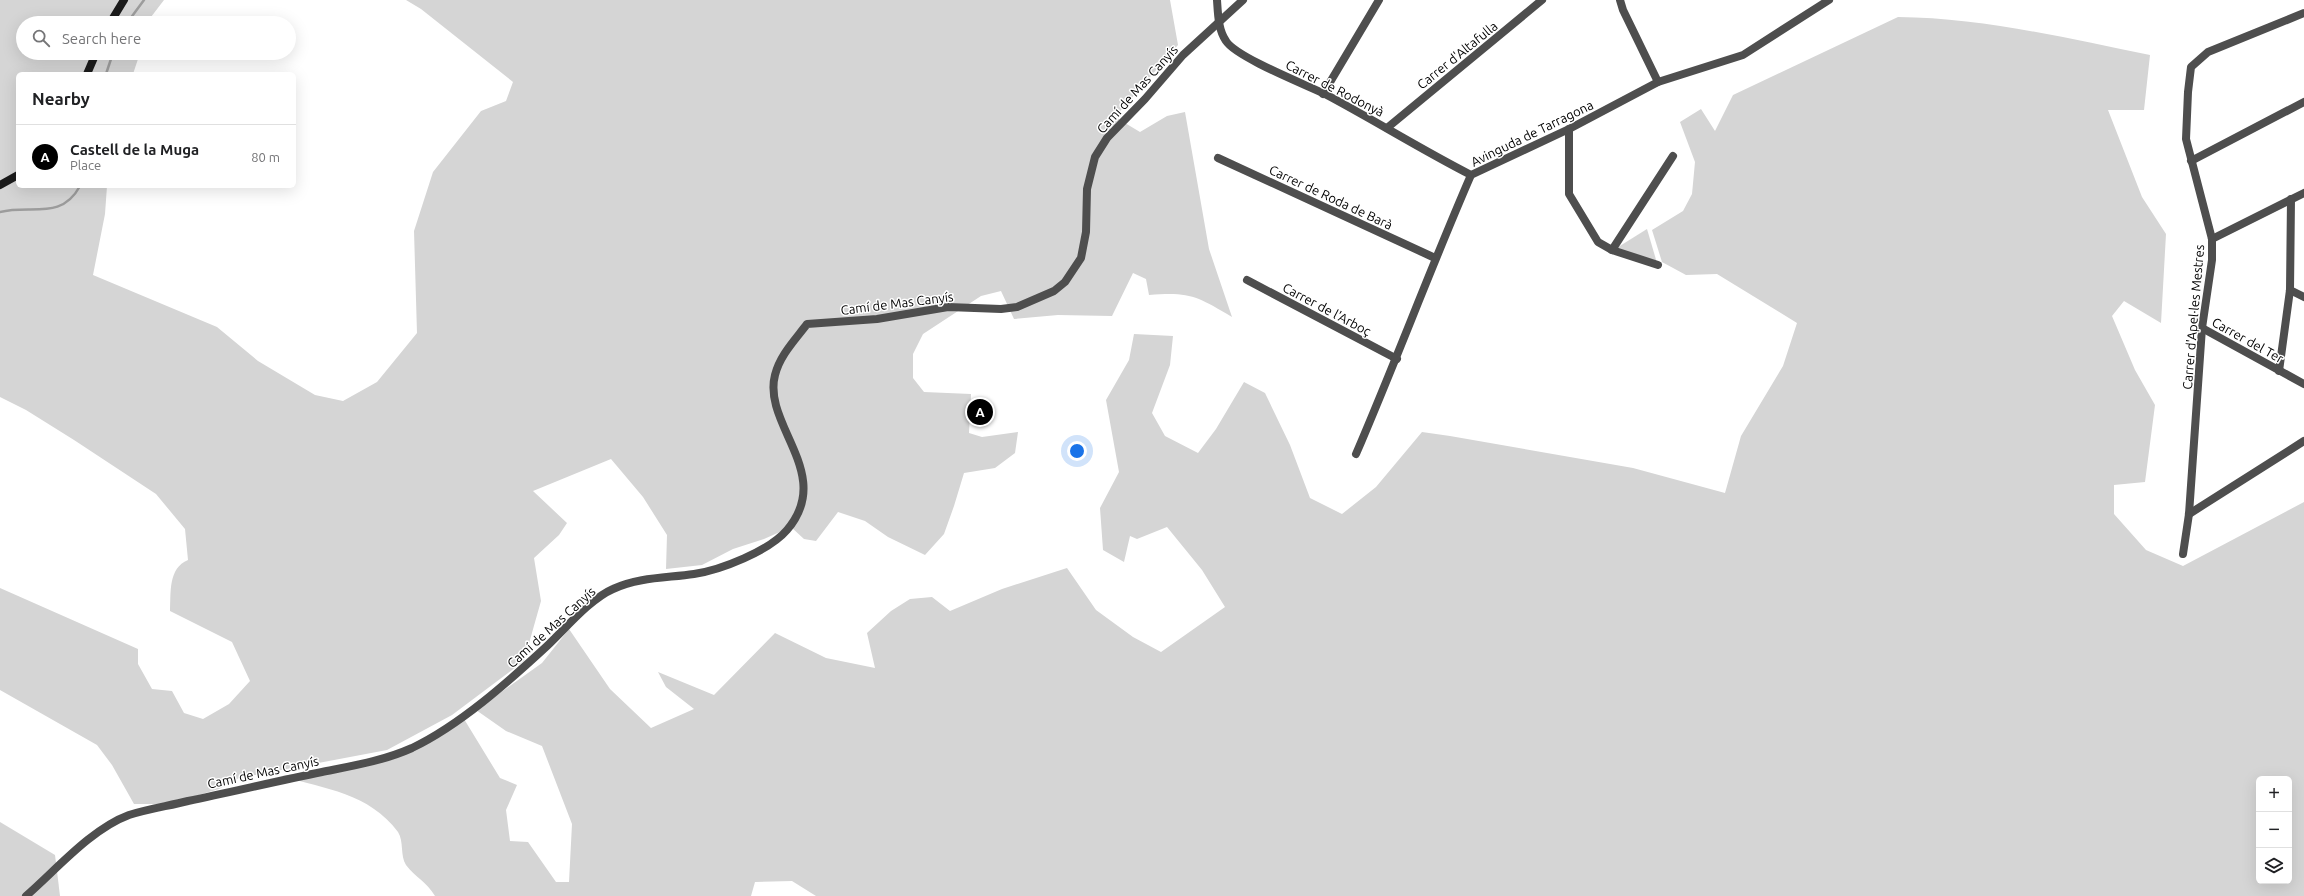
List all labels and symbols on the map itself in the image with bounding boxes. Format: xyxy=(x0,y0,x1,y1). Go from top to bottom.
street label: Carrer d'Altafulla xyxy=(1414,18,1500,92)
street label: Camí de Mas Canyís xyxy=(1094,42,1180,136)
street label: Carrer de Rodonyà xyxy=(1283,57,1387,119)
street label: Avinguda de Tarragona xyxy=(1469,97,1595,169)
street label: Carrer de Roda de Barà xyxy=(1267,162,1395,232)
street label: Carrer d'Apel·les Mestres xyxy=(2180,244,2206,390)
street label: Carrer de l'Arboç xyxy=(1281,280,1373,338)
street label: Camí de Mas Canyís xyxy=(840,289,954,317)
street label: Carrer del Ter xyxy=(2210,315,2286,365)
pin: A xyxy=(967,397,993,427)
your location xyxy=(1067,441,1087,461)
street label: Camí de Mas Canyís xyxy=(504,584,598,670)
street label: Camí de Mas Canyís xyxy=(206,753,320,791)

